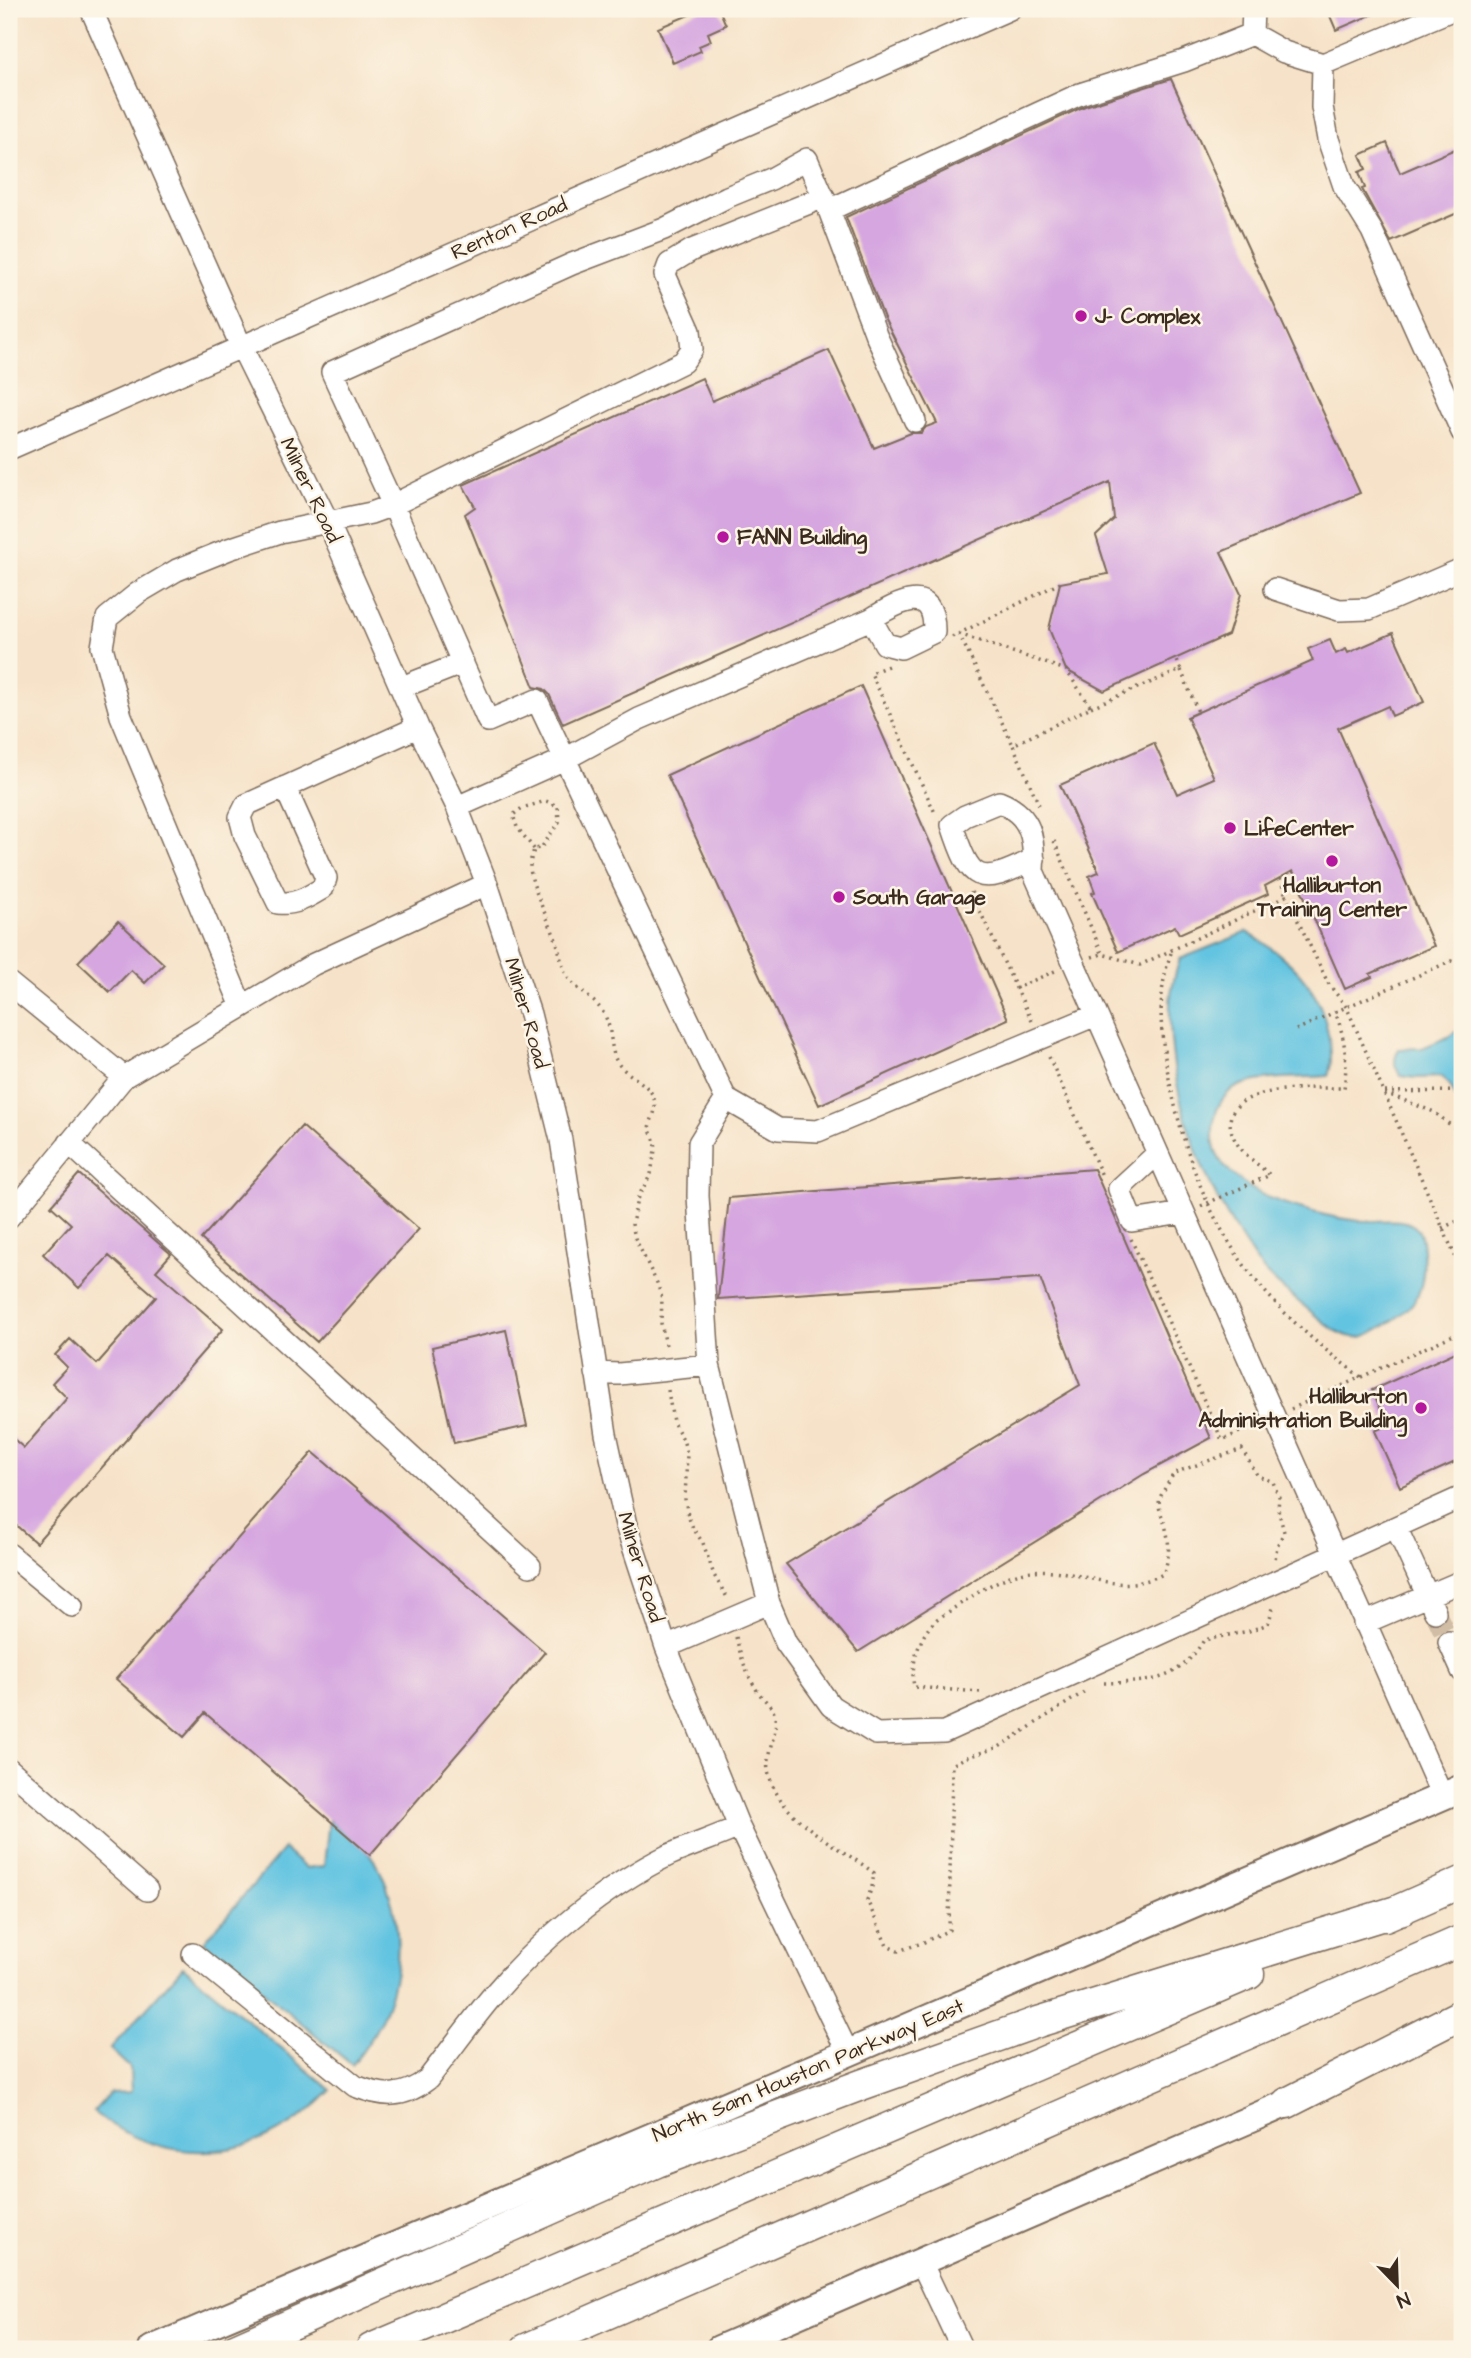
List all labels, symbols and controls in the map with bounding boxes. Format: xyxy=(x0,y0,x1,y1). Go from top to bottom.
street label: Renton Road xyxy=(447,190,572,267)
place label: J- Complex xyxy=(1094,302,1201,332)
marker: J- Complex xyxy=(1073,308,1089,324)
street label: Milner Road xyxy=(273,433,349,548)
place label: FANN Building xyxy=(737,523,867,554)
marker: FANN Building xyxy=(715,529,731,545)
place label: LifeCenter xyxy=(1244,814,1354,843)
marker: LifeCenter xyxy=(1222,820,1238,836)
marker: Halliburton Training Center xyxy=(1324,853,1340,869)
place label: Halliburton Training Center xyxy=(1256,871,1407,926)
place label: South Garage xyxy=(852,883,987,914)
marker: South Garage xyxy=(831,889,847,905)
street label: Milner Road xyxy=(497,954,556,1072)
place label: Halliburton Administration Building xyxy=(1199,1382,1407,1437)
marker: Halliburton Administration Building xyxy=(1413,1400,1429,1416)
street label: Milner Road xyxy=(610,1508,671,1626)
street label: North Sam Houston Parkway East xyxy=(648,1991,970,2151)
north arrow xyxy=(1362,2250,1432,2320)
text: N xyxy=(1392,2285,1414,2314)

